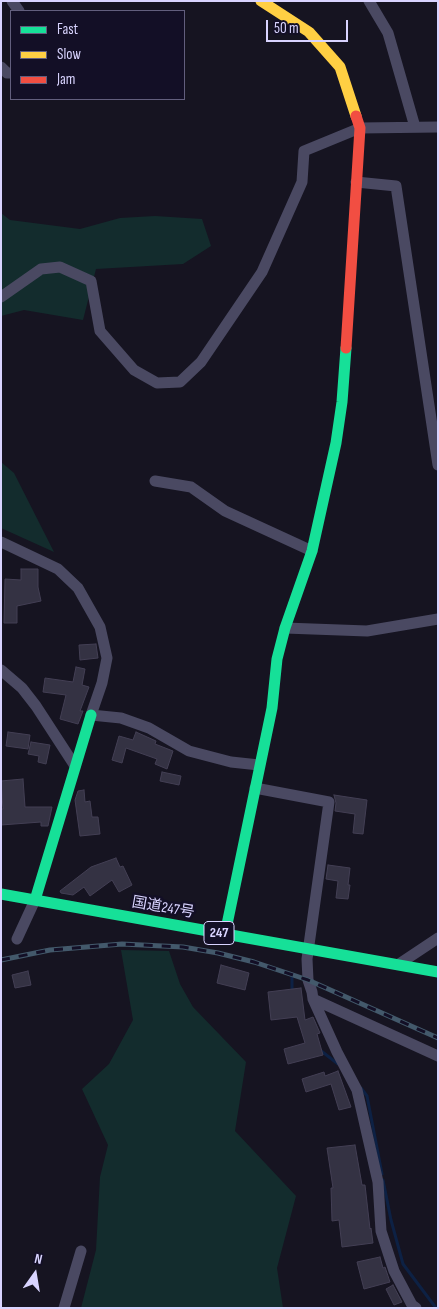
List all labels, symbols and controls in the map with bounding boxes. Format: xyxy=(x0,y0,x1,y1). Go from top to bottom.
legend xyxy=(10,10,185,100)
scale bar xyxy=(269,10,352,42)
text: 50 m xyxy=(274,19,299,38)
text: Fast xyxy=(57,20,78,39)
text: Slow xyxy=(57,45,81,64)
text: Jam xyxy=(57,70,75,89)
street label: 国道247号 xyxy=(130,894,196,922)
road number: 247 xyxy=(204,921,234,944)
north arrow xyxy=(10,1249,60,1299)
text: N xyxy=(33,1250,44,1268)

